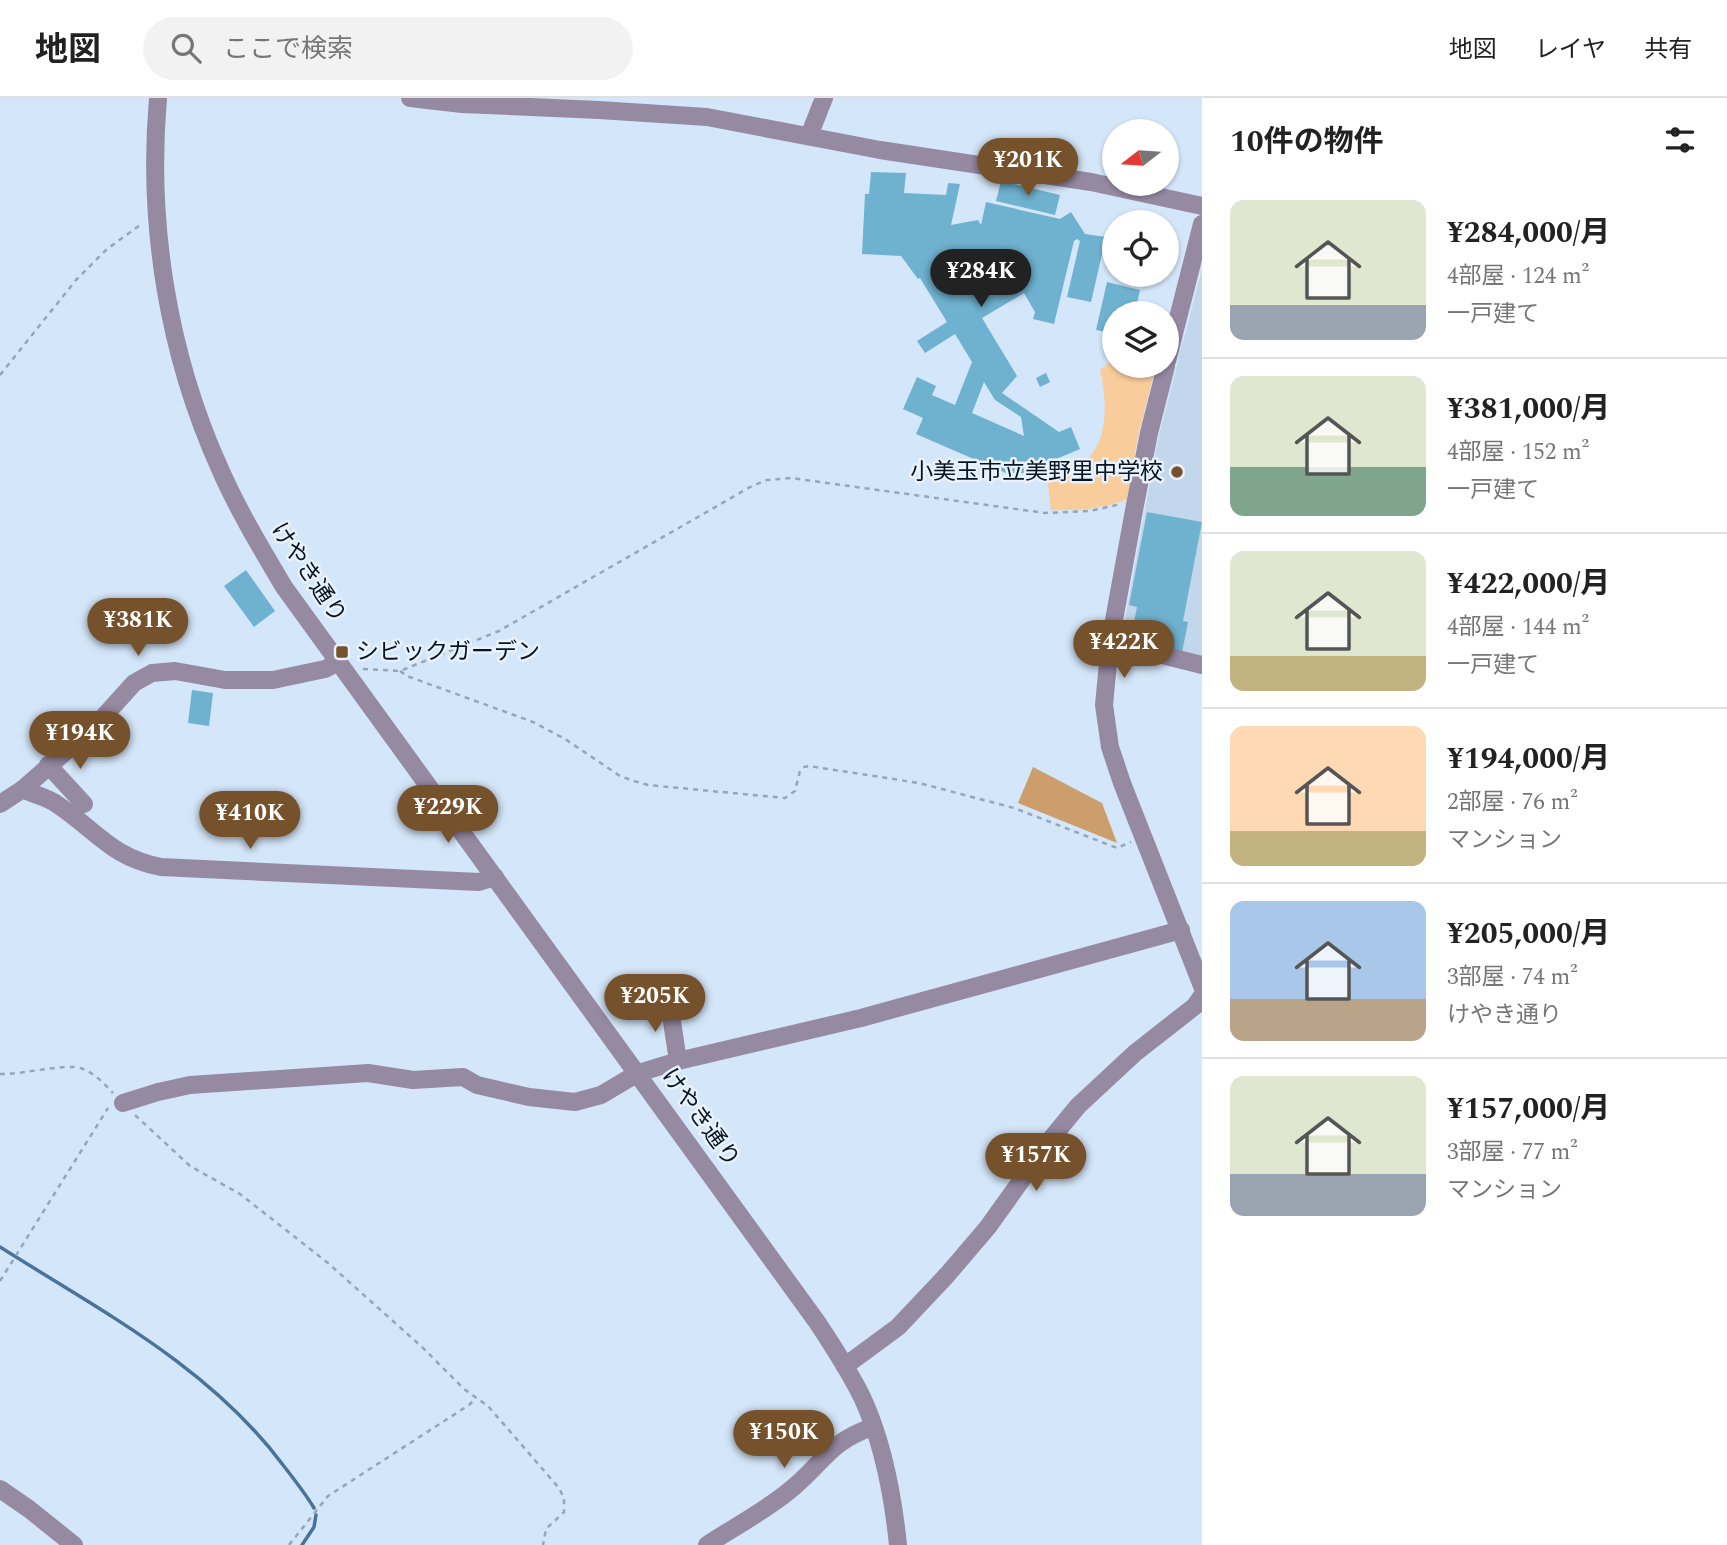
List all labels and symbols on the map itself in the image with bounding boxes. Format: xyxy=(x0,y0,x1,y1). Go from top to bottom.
north arrow xyxy=(1102,119,1180,196)
pin: ¥201K xyxy=(979,139,1077,198)
pin: ¥284K xyxy=(932,250,1030,309)
place label: 小美玉市立美野里中学校 xyxy=(910,455,1163,490)
marker: 小美玉市立美野里中学校 xyxy=(1169,464,1185,480)
street label: けやき通り xyxy=(261,516,355,630)
pin: ¥381K xyxy=(89,598,187,658)
pin: ¥422K xyxy=(1075,620,1173,680)
place label: シビックガーデン xyxy=(356,635,540,670)
marker: シビックガーデン xyxy=(334,644,350,660)
pin: ¥194K xyxy=(31,712,129,771)
pin: ¥229K xyxy=(399,786,497,845)
pin: ¥410K xyxy=(201,792,299,851)
pin: ¥205K xyxy=(606,974,704,1034)
street label: けやき通り xyxy=(652,1061,748,1175)
pin: ¥157K xyxy=(987,1134,1085,1193)
pin: ¥150K xyxy=(735,1410,833,1470)

